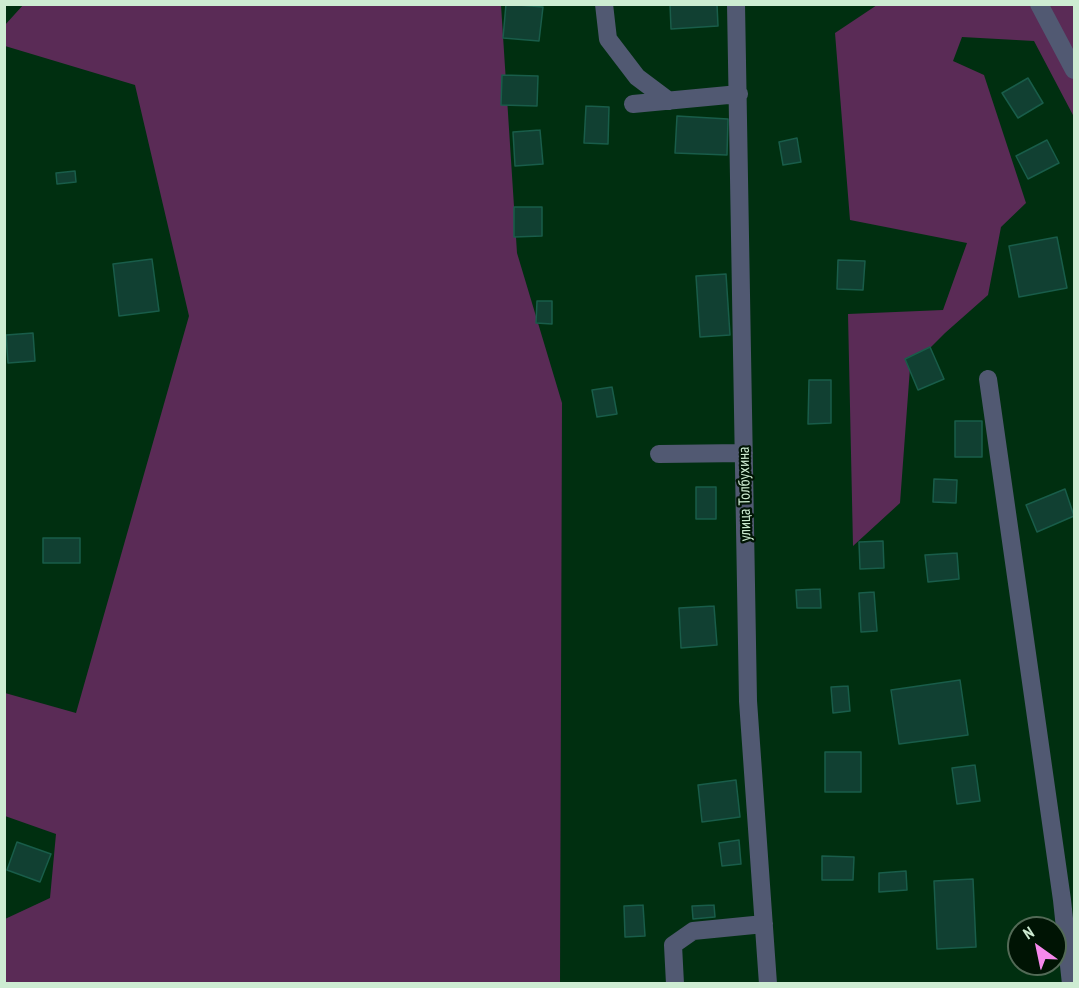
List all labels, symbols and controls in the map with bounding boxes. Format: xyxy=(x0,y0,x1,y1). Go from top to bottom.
street label: улица Толбухина xyxy=(735,446,755,542)
north arrow xyxy=(1007,916,1067,976)
text: N xyxy=(1019,922,1037,943)

